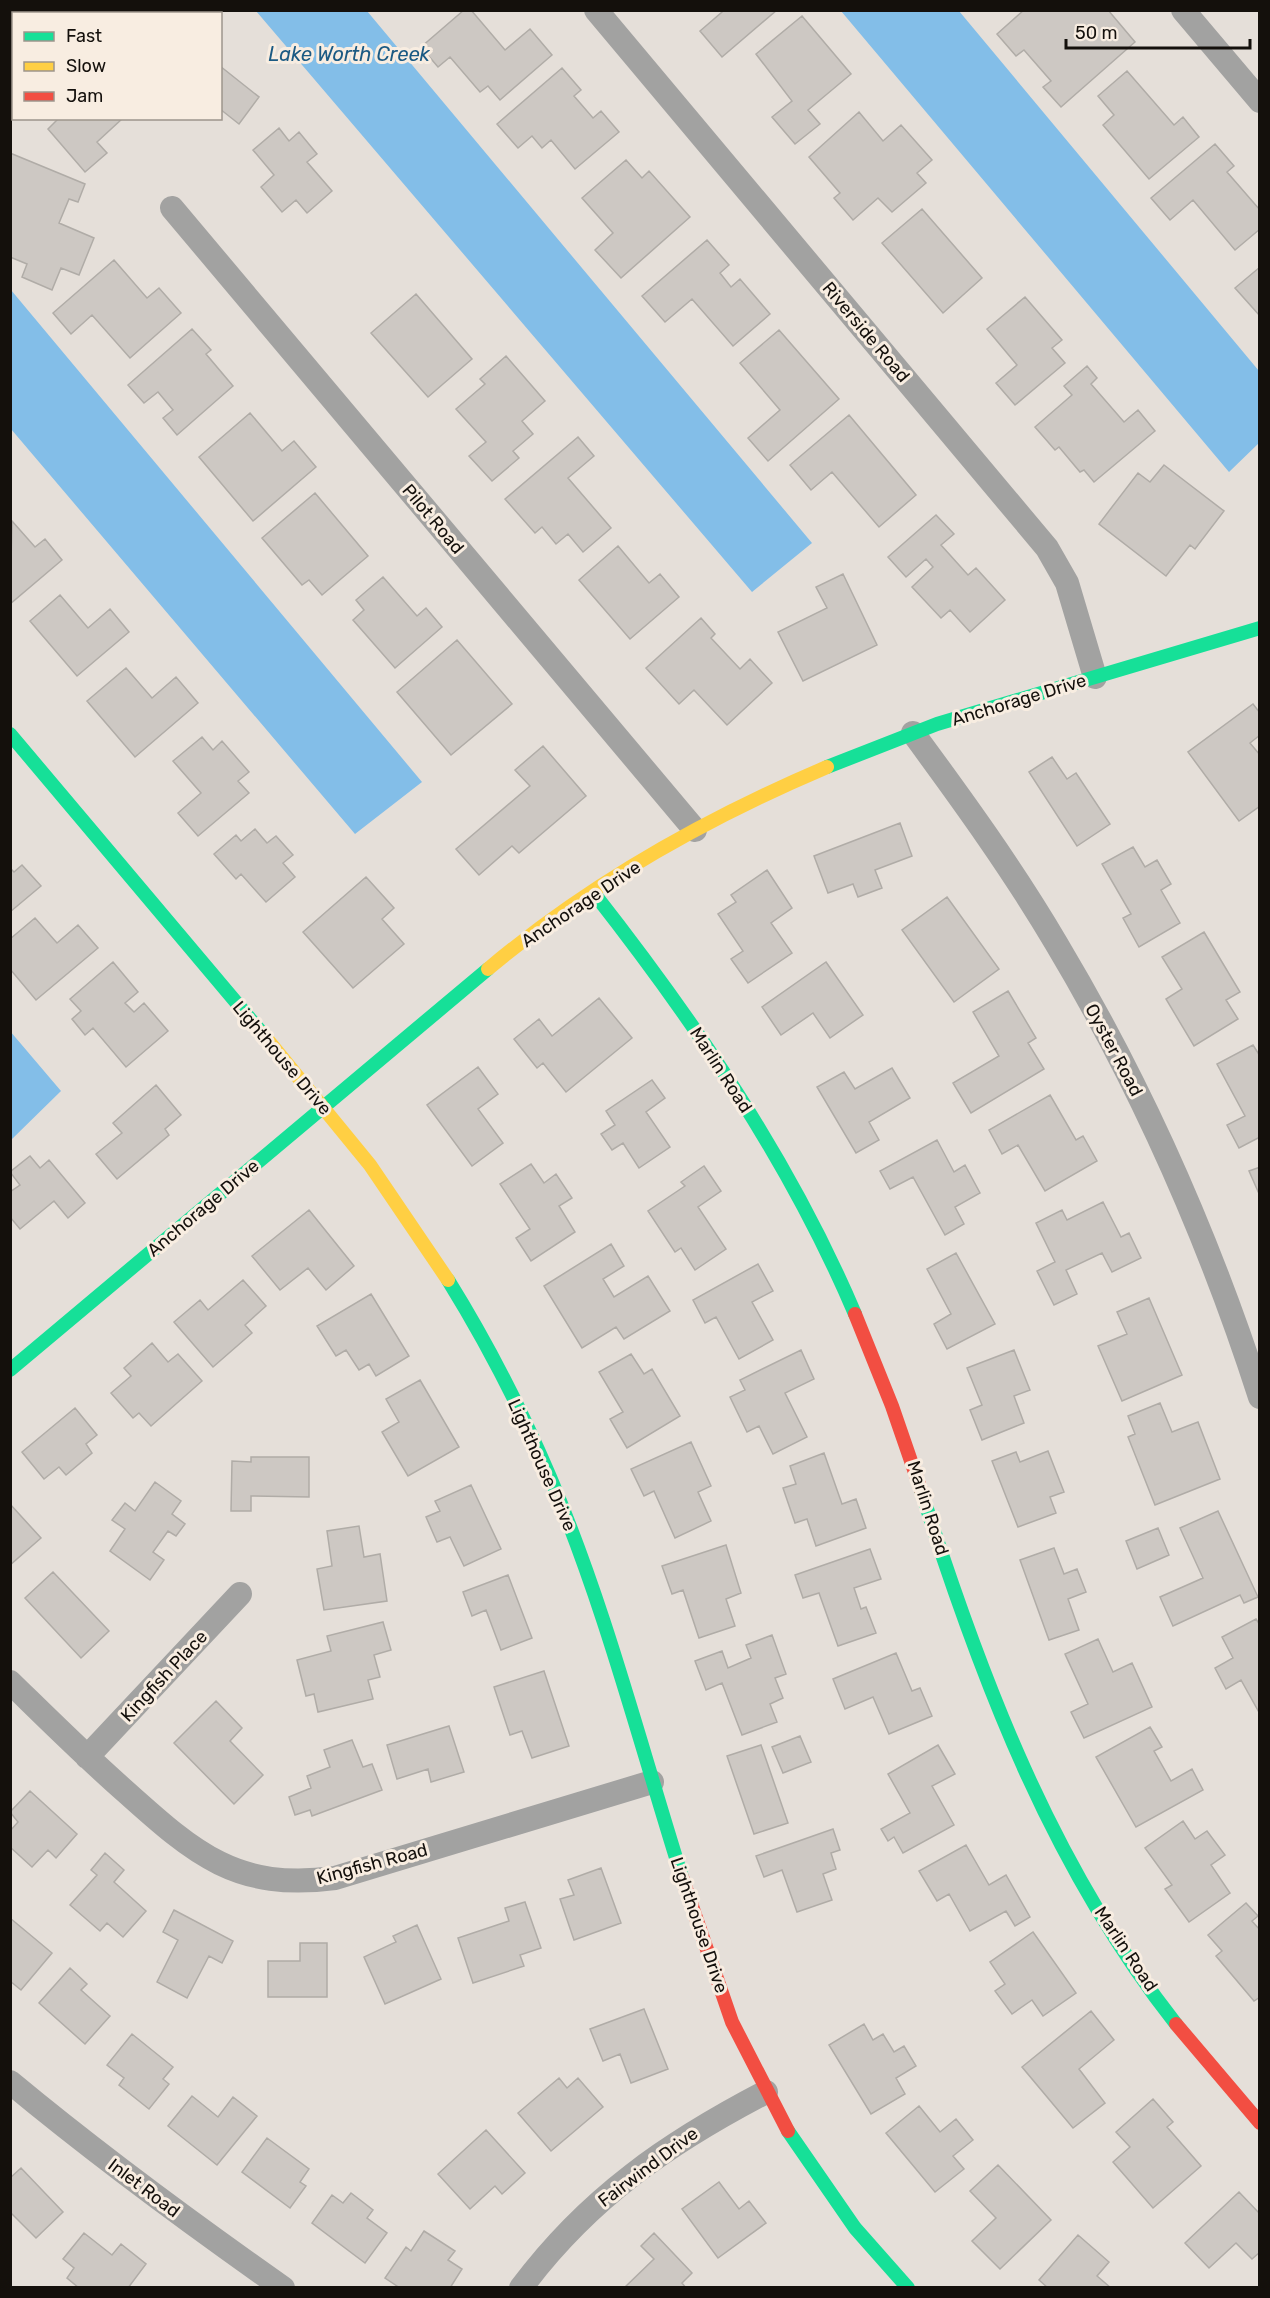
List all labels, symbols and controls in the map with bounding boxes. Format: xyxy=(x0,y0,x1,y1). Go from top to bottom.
legend xyxy=(12,12,222,120)
scale bar xyxy=(1066,12,1250,50)
text: 50 m xyxy=(1075,22,1118,44)
text: Fast xyxy=(66,25,102,47)
water label: Lake Worth Creek xyxy=(268,42,431,66)
text: Slow xyxy=(66,55,106,77)
text: Jam xyxy=(66,85,103,107)
street label: Riverside Road xyxy=(818,277,914,387)
street label: Pilot Road xyxy=(397,480,469,558)
street label: Anchorage Drive xyxy=(949,669,1089,731)
street label: Anchorage Drive xyxy=(517,856,645,952)
street label: Lighthouse Drive xyxy=(228,996,336,1120)
street label: Oyster Road xyxy=(1080,1000,1148,1100)
street label: Marlin Road xyxy=(685,1023,757,1117)
street label: Anchorage Drive xyxy=(143,1155,263,1261)
street label: Lighthouse Drive xyxy=(503,1396,581,1534)
street label: Marlin Road xyxy=(902,1458,954,1558)
street label: Kingfish Place xyxy=(116,1626,212,1726)
street label: Kingfish Road xyxy=(314,1839,430,1889)
street label: Lighthouse Drive xyxy=(665,1854,733,1996)
street label: Marlin Road xyxy=(1090,1902,1162,1996)
street label: Fairwind Drive xyxy=(594,2122,702,2212)
street label: Inlet Road xyxy=(104,2154,184,2222)

